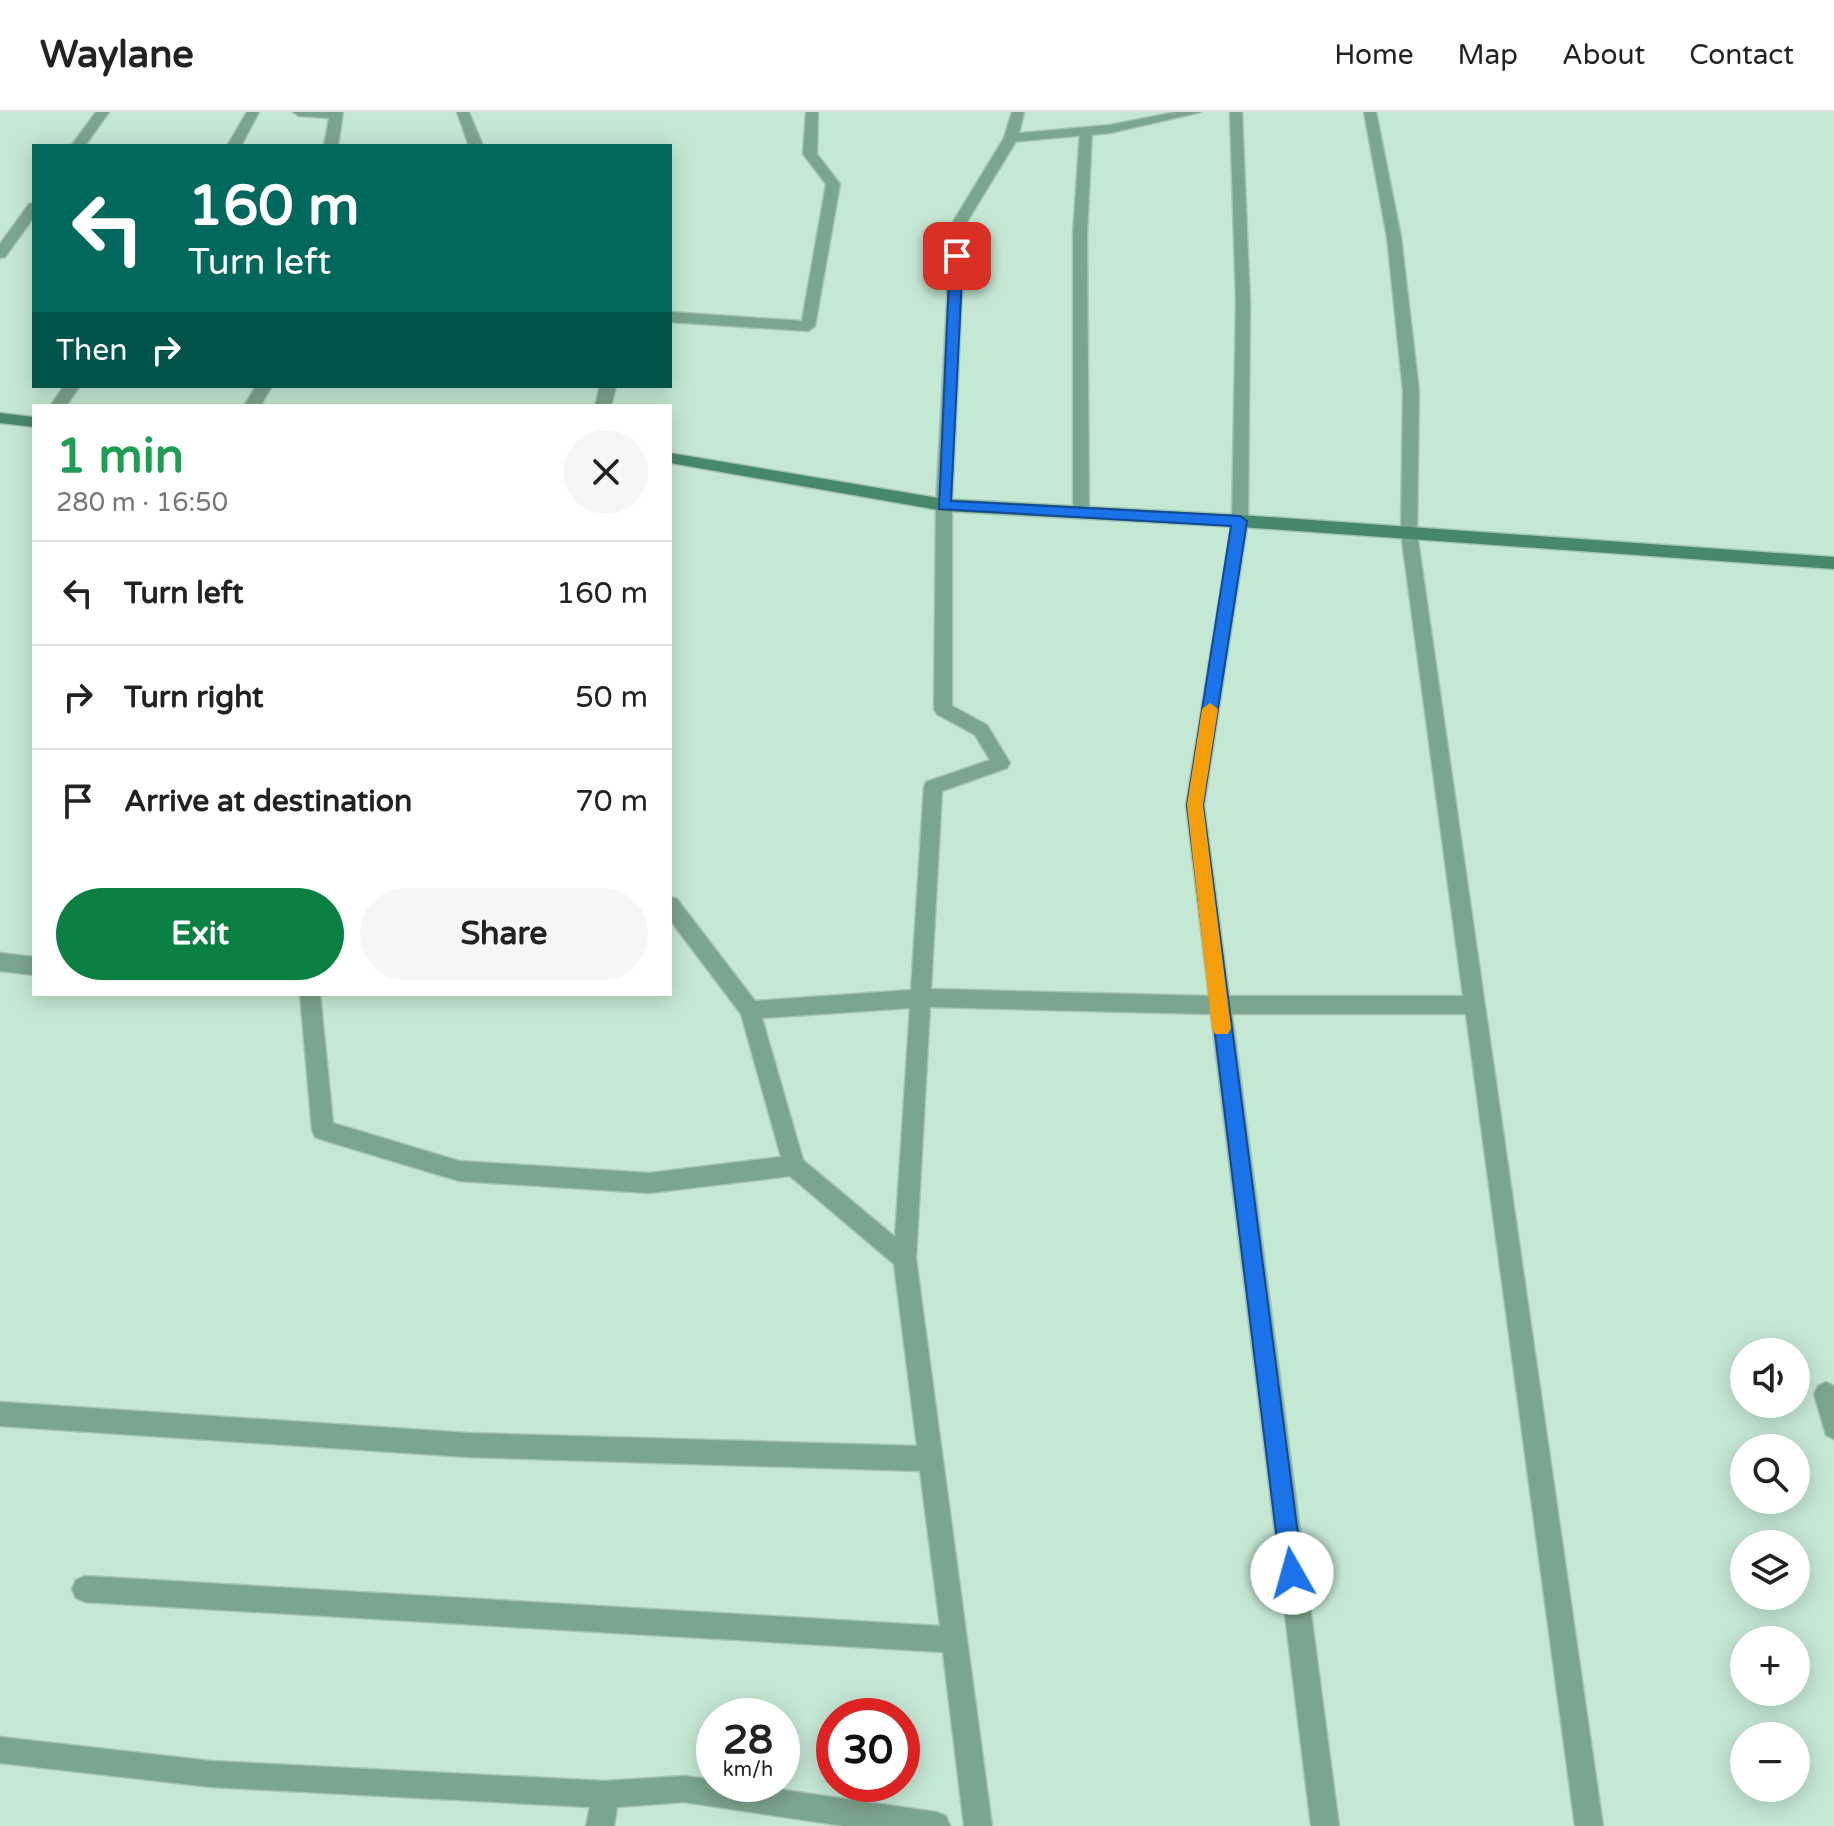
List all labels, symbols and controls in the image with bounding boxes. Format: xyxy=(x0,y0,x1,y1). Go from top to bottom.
text: Waylane xyxy=(40,32,194,78)
text: Home xyxy=(1334,38,1414,72)
text: Map xyxy=(1458,38,1518,72)
text: About xyxy=(1562,38,1645,72)
text: Contact xyxy=(1689,38,1794,72)
text: 160 m xyxy=(188,173,359,240)
icon: left xyxy=(56,176,160,280)
pin xyxy=(923,222,991,290)
icon: arrive xyxy=(935,234,979,278)
text: Turn left xyxy=(188,241,331,284)
icon: right xyxy=(144,328,188,372)
text: Then xyxy=(56,332,128,369)
text: 1 min xyxy=(56,428,184,486)
button: close xyxy=(564,430,648,514)
text: 280 m · 16:50 xyxy=(56,487,228,518)
icon: left xyxy=(56,571,100,615)
text: Turn left xyxy=(124,575,243,612)
text: 160 m xyxy=(556,575,648,612)
icon: right xyxy=(56,675,100,719)
text: Turn right xyxy=(124,679,264,716)
text: 50 m xyxy=(575,679,648,716)
icon: arrive xyxy=(56,779,100,823)
text: Arrive at destination xyxy=(124,783,412,820)
text: 70 m xyxy=(575,783,648,820)
button: Exit xyxy=(56,888,344,980)
button: Share xyxy=(360,888,648,980)
map controls xyxy=(1730,1338,1810,1802)
button: sound xyxy=(1730,1338,1810,1418)
button: search xyxy=(1730,1434,1810,1514)
button: layers xyxy=(1730,1530,1810,1610)
position arrow xyxy=(1250,1531,1334,1615)
button: + xyxy=(1730,1626,1810,1706)
speed limit sign: 30 xyxy=(816,1698,920,1802)
text: 28 xyxy=(723,1716,773,1764)
button: − xyxy=(1730,1722,1810,1802)
text: km/h xyxy=(723,1758,773,1782)

